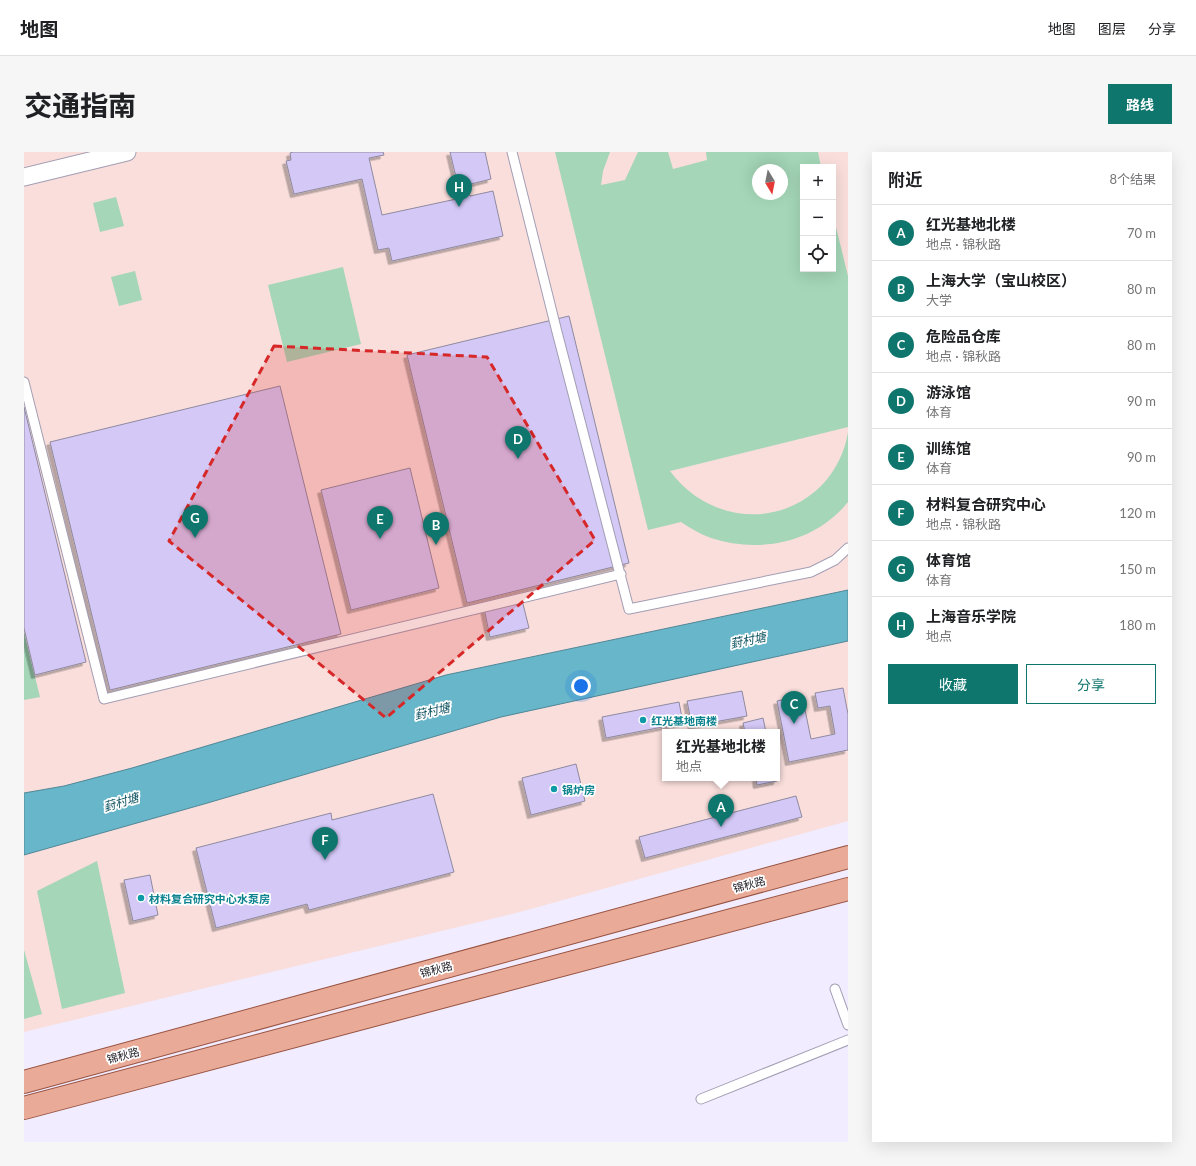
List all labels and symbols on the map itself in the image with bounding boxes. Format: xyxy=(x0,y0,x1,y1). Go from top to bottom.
north arrow xyxy=(752,164,788,200)
pin: H xyxy=(446,174,472,207)
pin: D xyxy=(505,426,531,459)
pin: G xyxy=(182,505,208,538)
pin: E xyxy=(367,506,393,539)
pin: B xyxy=(423,512,449,545)
water label: 葑村塘 xyxy=(729,629,769,651)
your location xyxy=(571,676,591,696)
pin: C xyxy=(781,691,807,724)
water label: 葑村塘 xyxy=(413,699,453,722)
place label: 红光基地南楼 xyxy=(651,714,717,727)
marker: 红光基地南楼 xyxy=(638,715,648,725)
place label: 锅炉房 xyxy=(562,783,595,796)
marker: 锅炉房 xyxy=(549,784,559,794)
water label: 葑村塘 xyxy=(102,789,142,814)
pin: A xyxy=(708,794,734,827)
pin: F xyxy=(312,827,338,860)
street label: 锦秋路 xyxy=(731,873,767,895)
place label: 材料复合研究中心水泵房 xyxy=(149,892,270,905)
marker: 材料复合研究中心水泵房 xyxy=(136,893,146,903)
street label: 锦秋路 xyxy=(418,958,454,980)
street label: 锦秋路 xyxy=(105,1044,141,1066)

